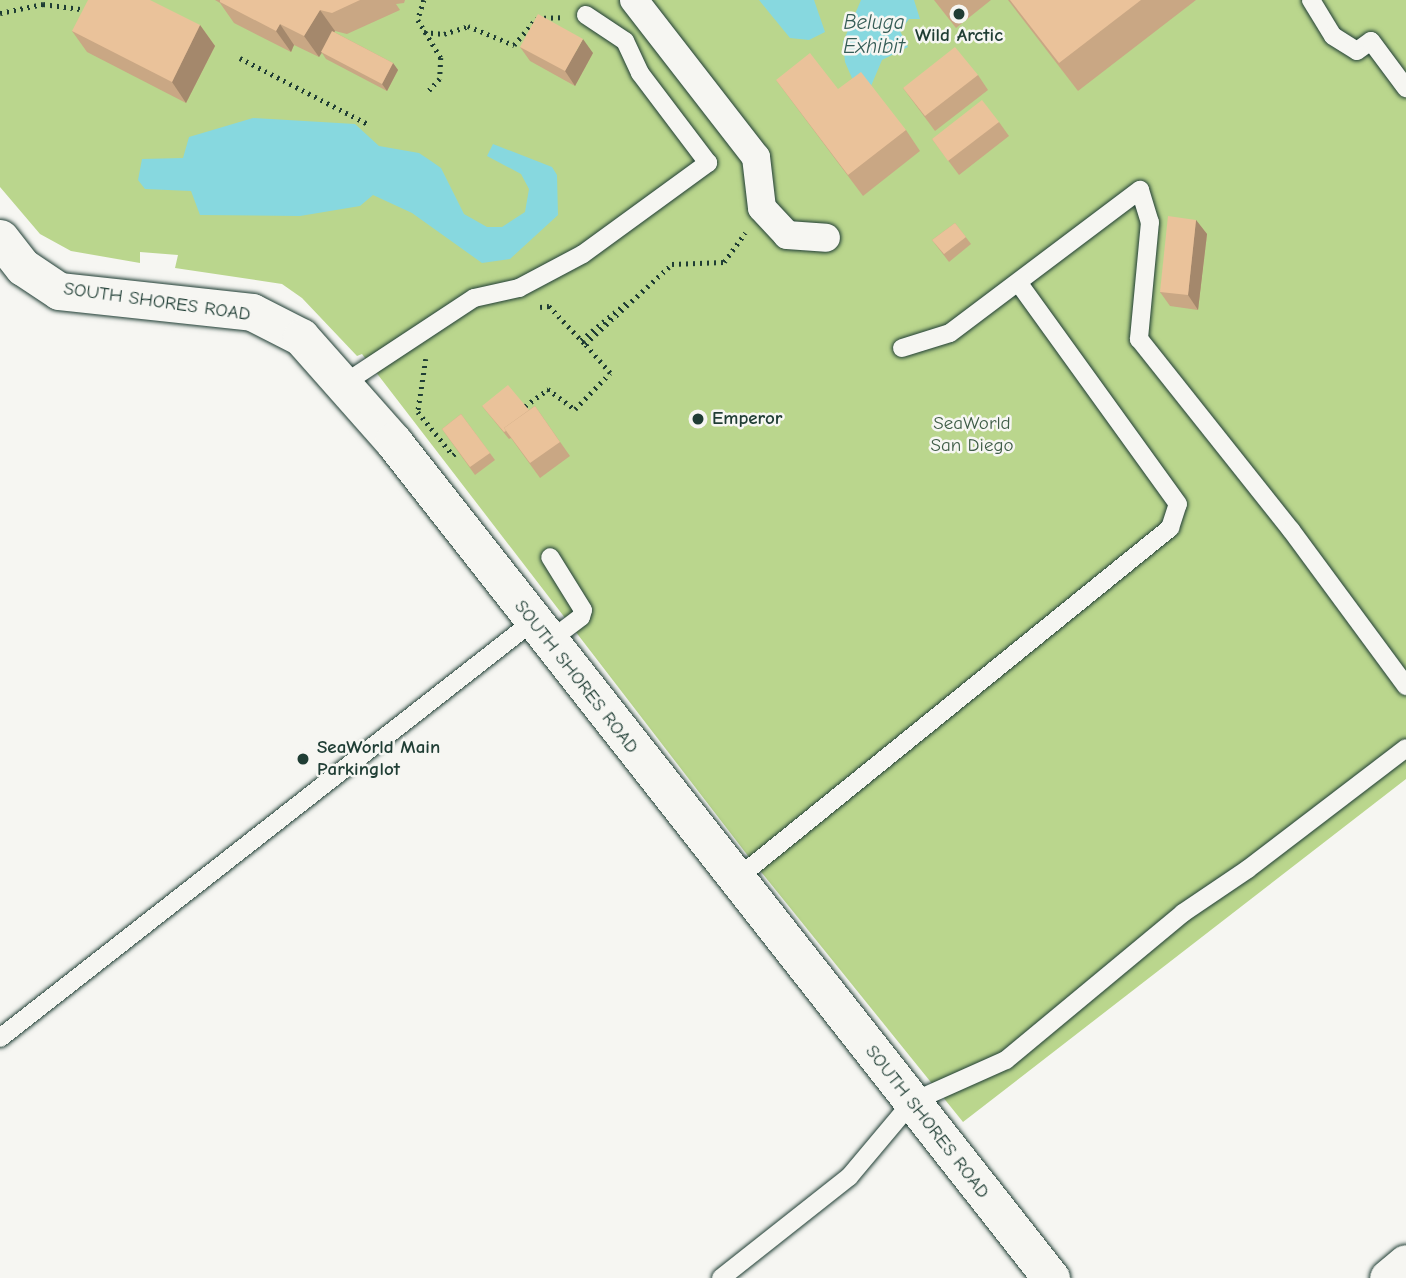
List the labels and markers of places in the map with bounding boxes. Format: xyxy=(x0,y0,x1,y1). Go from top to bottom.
marker: Wild Arctic xyxy=(951,6,967,22)
place label: Wild Arctic xyxy=(915,25,1003,47)
place label: Emperor xyxy=(712,408,782,430)
marker: Emperor xyxy=(690,411,706,427)
place label: SeaWorld Main Parkinglot xyxy=(317,737,440,781)
marker: SeaWorld Main Parkinglot xyxy=(295,751,311,767)

